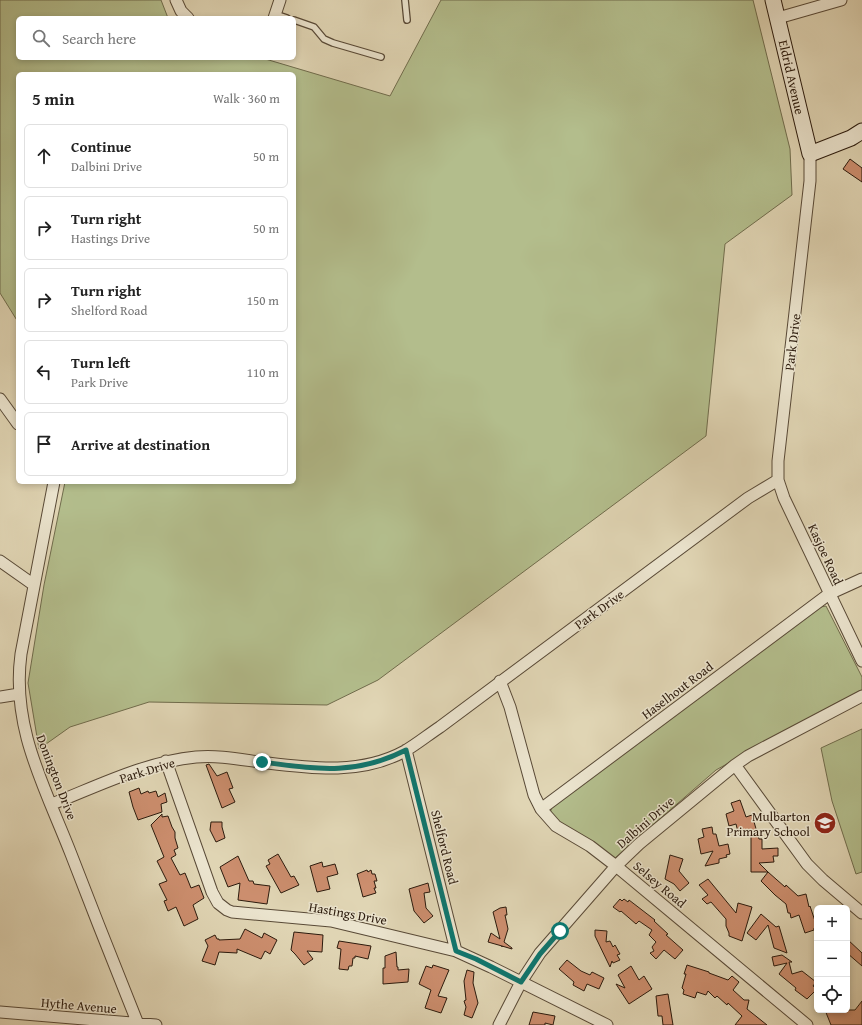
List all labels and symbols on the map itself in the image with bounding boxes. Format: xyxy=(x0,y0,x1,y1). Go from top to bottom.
street label: Eldrid Avenue xyxy=(774,38,809,116)
street label: Park Drive xyxy=(780,313,805,372)
street label: Kasjoe Road xyxy=(803,521,848,588)
street label: Park Drive xyxy=(571,585,628,634)
street label: Haselhout Road xyxy=(638,657,717,724)
street label: Donington Drive xyxy=(32,732,81,823)
street label: Park Drive xyxy=(117,753,177,788)
route end xyxy=(253,753,271,771)
street label: Dalbini Drive xyxy=(612,792,678,853)
place label: Mulbarton Primary School xyxy=(726,807,811,841)
street label: Shelford Road xyxy=(426,808,463,887)
school or university icon: Mulbarton Primary School xyxy=(812,810,838,836)
street label: Selsey Road xyxy=(629,857,690,912)
street label: Hastings Drive xyxy=(307,897,389,930)
route start xyxy=(551,922,569,940)
street label: Hythe Avenue xyxy=(40,993,118,1018)

